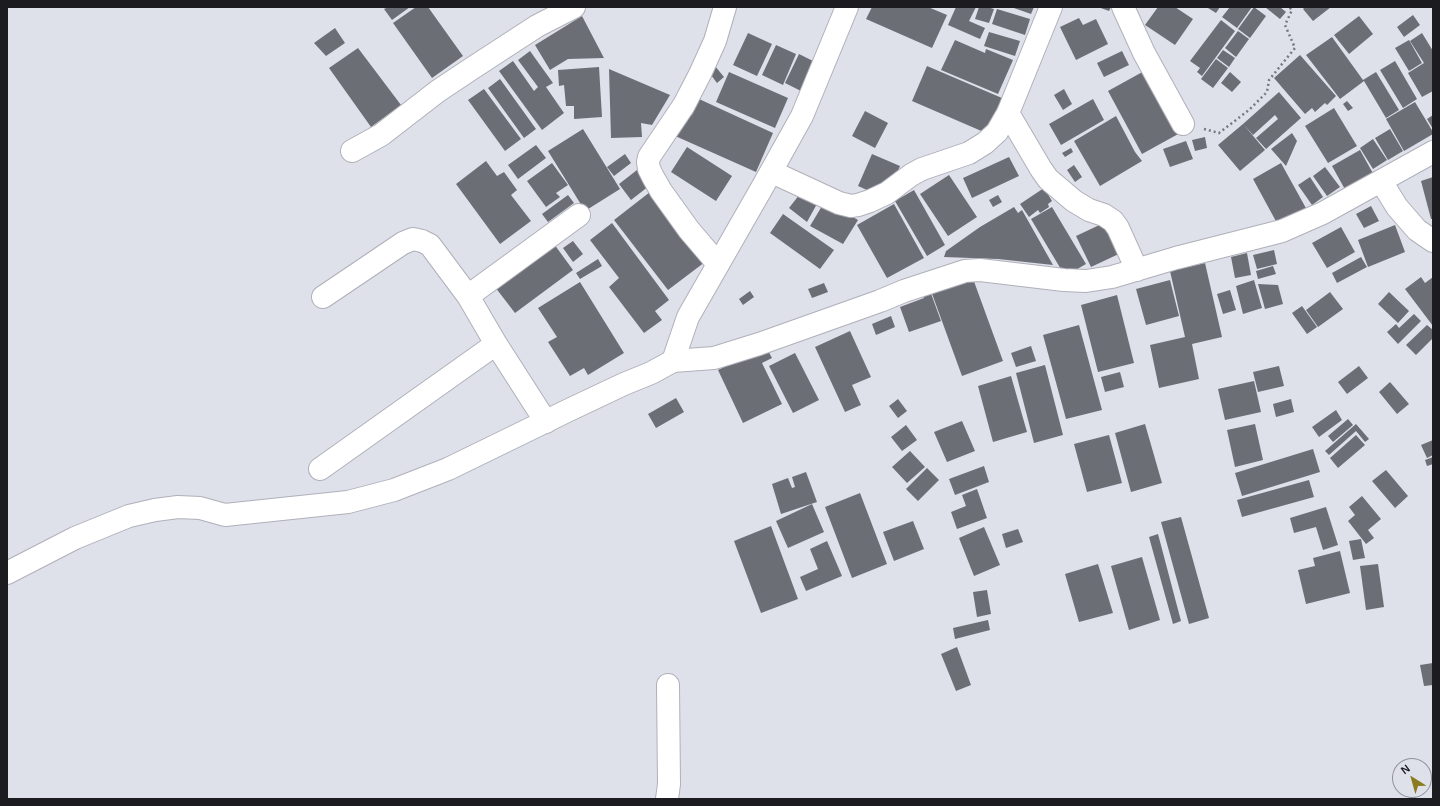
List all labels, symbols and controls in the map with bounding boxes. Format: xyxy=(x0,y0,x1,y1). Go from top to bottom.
north arrow xyxy=(1392,758,1432,798)
text: N xyxy=(1399,762,1412,776)

